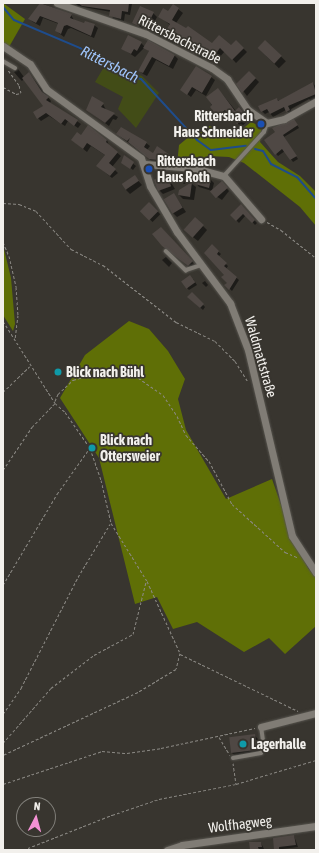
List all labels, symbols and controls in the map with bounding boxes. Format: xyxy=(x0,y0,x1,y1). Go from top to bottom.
street label: Rittersbachstraße xyxy=(136,11,224,67)
water label: Rittersbach xyxy=(78,42,142,86)
place label: Rittersbach Haus Schneider xyxy=(173,108,253,140)
marker: Rittersbach Haus Schneider xyxy=(256,119,266,129)
place label: Rittersbach Haus Roth xyxy=(157,153,216,186)
marker: Rittersbach Haus Roth xyxy=(144,164,154,174)
street label: Waldmattstraße xyxy=(241,315,281,399)
place label: Blick nach Bühl xyxy=(66,364,144,380)
marker: Blick nach Bühl xyxy=(53,367,63,377)
place label: Blick nach Ottersweier xyxy=(100,432,160,464)
marker: Blick nach Ottersweier xyxy=(87,443,97,453)
place label: Lagerhalle xyxy=(251,736,306,752)
marker: Lagerhalle xyxy=(238,739,248,749)
north arrow xyxy=(16,797,56,837)
text: N xyxy=(33,800,41,812)
street label: Wolfhagweg xyxy=(207,812,273,836)

